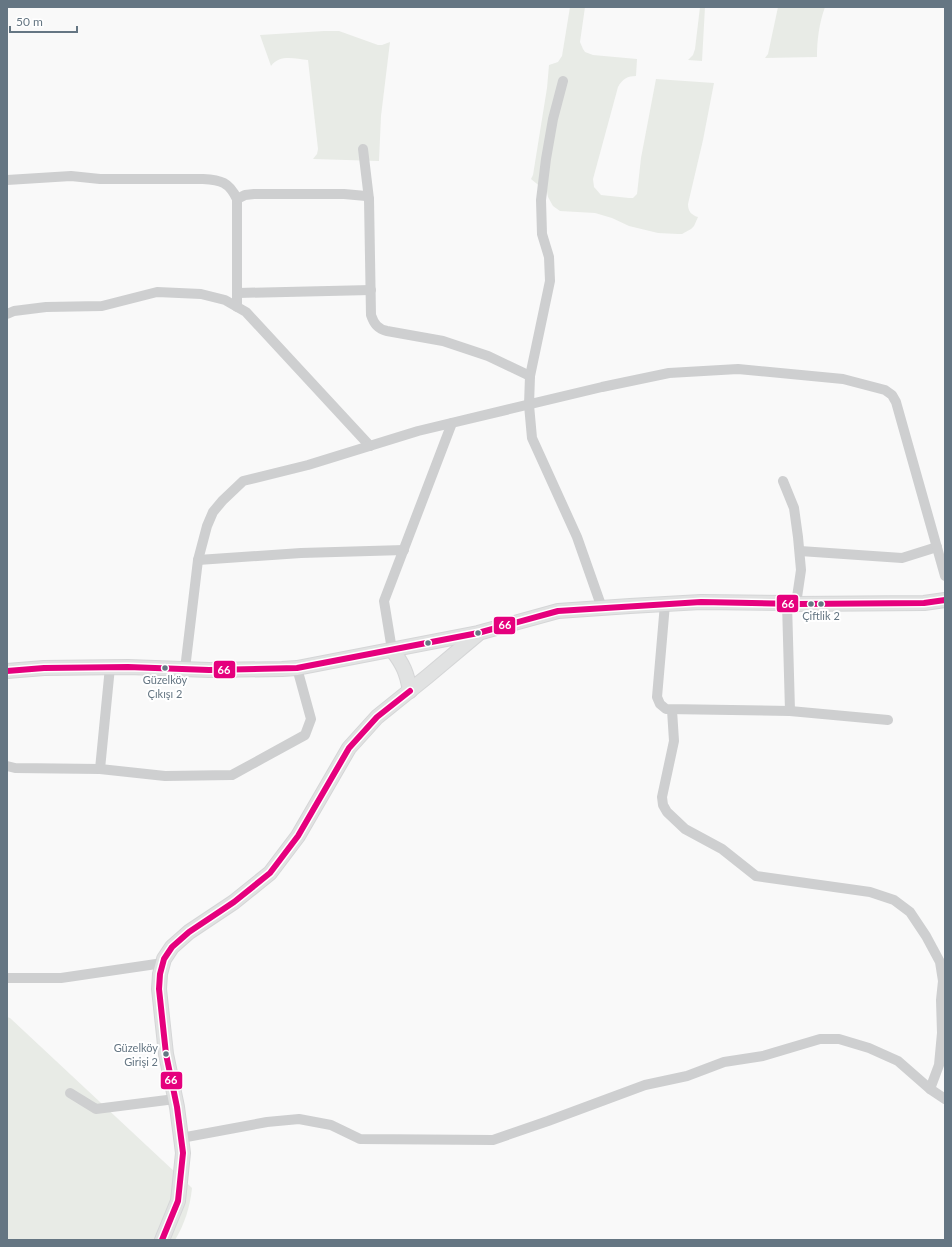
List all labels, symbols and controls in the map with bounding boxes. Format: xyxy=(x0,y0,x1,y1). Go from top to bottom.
scale bar xyxy=(10,8,77,34)
text: 50 m xyxy=(16,14,43,29)
line badge: 66 xyxy=(776,594,799,613)
text: 66 xyxy=(782,597,795,610)
unlabelled marker xyxy=(806,599,816,609)
marker: Çiftlik 2 xyxy=(816,599,826,609)
place label: Çiftlik 2 xyxy=(802,609,840,622)
line badge: 66 xyxy=(493,616,516,635)
text: 66 xyxy=(499,618,512,631)
unlabelled marker xyxy=(473,628,483,638)
unlabelled marker xyxy=(423,638,433,648)
line badge: 66 xyxy=(213,660,236,679)
marker: Güzelköy Çıkışı 2 xyxy=(160,663,170,673)
text: 66 xyxy=(218,663,231,676)
place label: Güzelköy Çıkışı 2 xyxy=(143,673,188,700)
place label: Güzelköy Girişi 2 xyxy=(114,1041,158,1068)
marker: Güzelköy Girişi 2 xyxy=(161,1049,171,1059)
line badge: 66 xyxy=(160,1071,183,1090)
text: 66 xyxy=(165,1073,178,1086)

